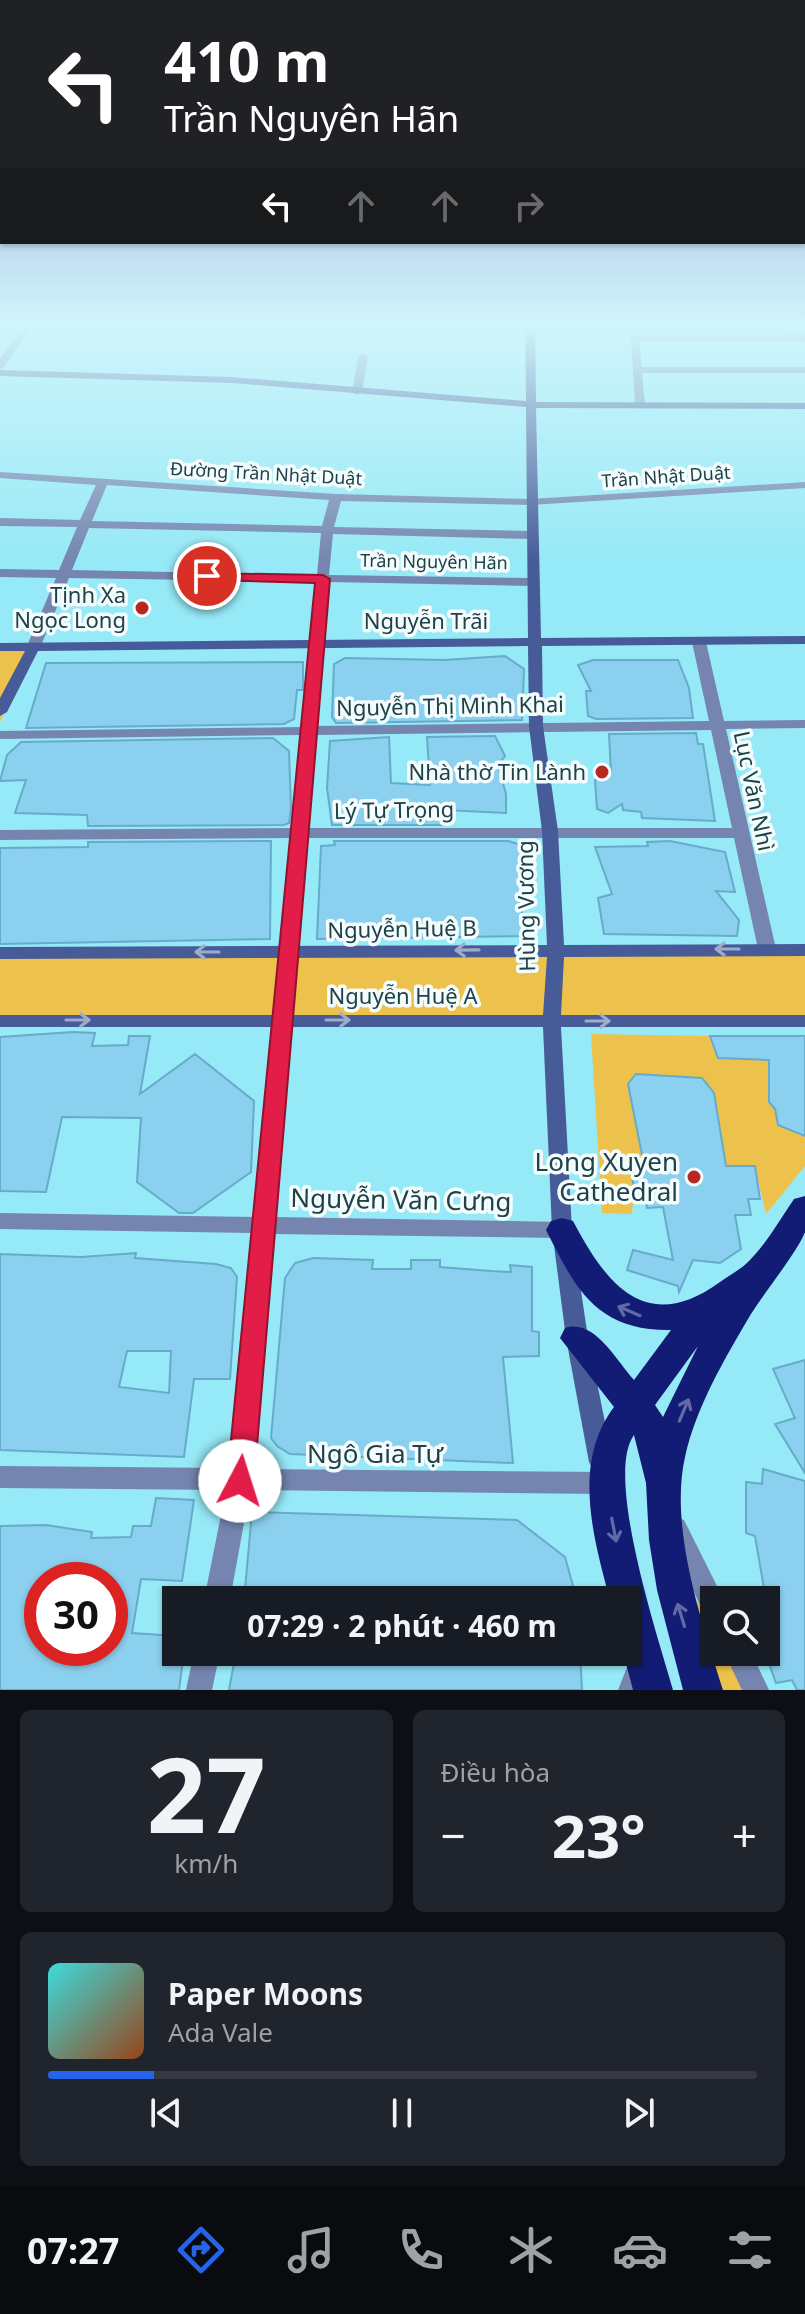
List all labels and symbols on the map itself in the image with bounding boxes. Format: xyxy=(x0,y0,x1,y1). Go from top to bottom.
street label: Đường Trần Nhật Duật xyxy=(169,456,363,490)
street label: Trần Nhật Duật xyxy=(601,459,732,492)
pin xyxy=(173,542,241,610)
street label: Trần Nguyên Hãn xyxy=(360,548,508,574)
place label: Tịnh Xa Ngọc Long xyxy=(14,579,126,634)
marker: Tịnh Xa Ngọc Long xyxy=(133,599,151,617)
street label: Nguyễn Trãi xyxy=(364,605,488,635)
street label: Nguyễn Thị Minh Khai xyxy=(336,688,564,722)
street label: Lục Văn Nhì xyxy=(728,728,782,853)
place label: Nhà thờ Tin Lành xyxy=(409,756,586,786)
marker: Nhà thờ Tin Lành xyxy=(593,763,611,781)
street label: Lý Tự Trọng xyxy=(334,793,454,825)
street label: Hùng Vương xyxy=(509,840,541,972)
street label: Nguyễn Huệ B xyxy=(327,912,477,944)
one-way arrow xyxy=(714,941,741,957)
one-way arrow xyxy=(454,942,481,958)
one-way arrow xyxy=(194,944,221,960)
street label: Nguyễn Huệ A xyxy=(329,980,478,1010)
one-way arrow xyxy=(324,1012,351,1028)
one-way arrow xyxy=(64,1013,91,1028)
one-way arrow xyxy=(584,1013,611,1029)
place label: Long Xuyen Cathedral xyxy=(535,1143,678,1209)
marker: Long Xuyen Cathedral xyxy=(685,1168,703,1186)
street label: Nguyễn Văn Cưng xyxy=(290,1179,512,1219)
one-way arrow xyxy=(617,1302,642,1317)
one-way arrow xyxy=(678,1398,692,1423)
street label: Ngô Gia Tự xyxy=(307,1435,444,1471)
position arrow xyxy=(198,1439,282,1523)
one-way arrow xyxy=(608,1517,623,1542)
speed limit sign: 30 xyxy=(24,1562,128,1666)
one-way arrow xyxy=(673,1603,688,1629)

